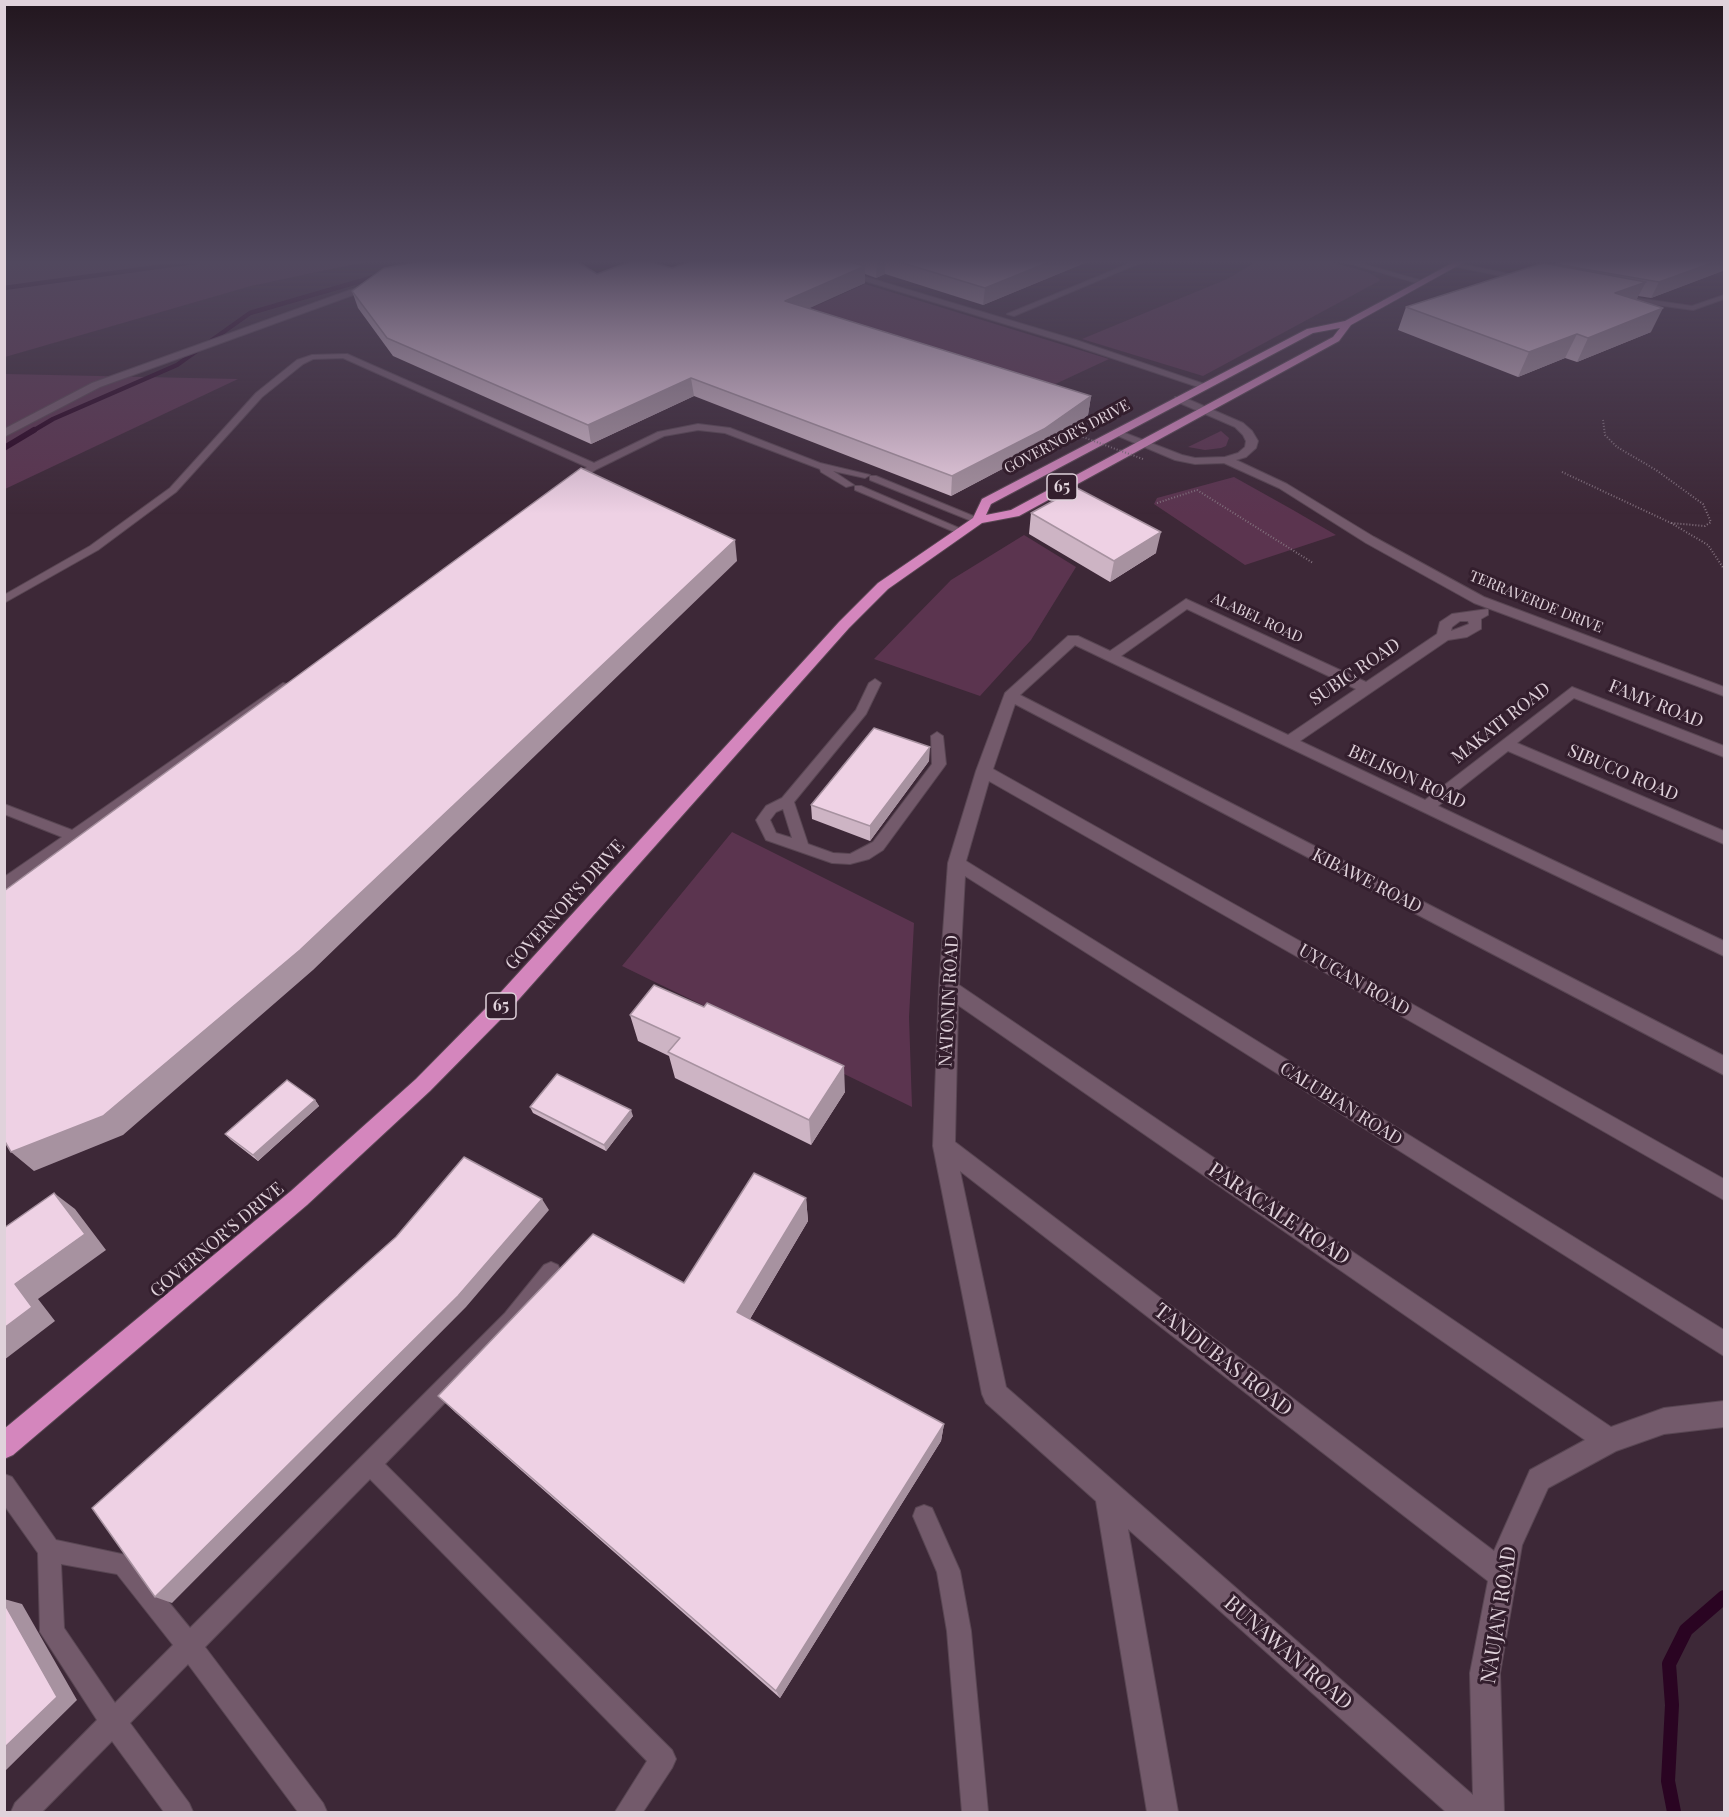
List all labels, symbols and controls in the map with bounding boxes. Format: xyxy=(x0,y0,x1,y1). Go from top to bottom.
street label: GOVERNOR'S DRIVE xyxy=(1001,396,1133,478)
road number: 65 xyxy=(1047,474,1077,500)
street label: TERRAVERDE DRIVE xyxy=(1467,567,1605,637)
street label: ALABEL ROAD xyxy=(1208,589,1306,647)
street label: SUBIC ROAD xyxy=(1306,634,1404,710)
street label: FAMY ROAD xyxy=(1606,675,1706,733)
street label: MAKATI ROAD xyxy=(1447,678,1555,768)
street label: BELISON ROAD xyxy=(1345,740,1469,814)
street label: SIBUCO ROAD xyxy=(1564,740,1682,806)
street label: GOVERNOR'S DRIVE xyxy=(501,835,629,975)
street label: KIBAWE ROAD xyxy=(1309,844,1425,918)
street label: NATONIN ROAD xyxy=(935,934,963,1068)
street label: UYUGAN ROAD xyxy=(1295,939,1413,1021)
road number: 65 xyxy=(486,993,516,1019)
street label: CALUBIAN ROAD xyxy=(1276,1058,1406,1150)
street label: PARACALE ROAD xyxy=(1203,1157,1355,1271)
street label: GOVERNOR'S DRIVE xyxy=(146,1178,288,1302)
street label: TANDUBAS ROAD xyxy=(1149,1298,1297,1422)
street label: NAUJAN ROAD xyxy=(1476,1545,1522,1685)
street label: BUNAWAN ROAD xyxy=(1219,1590,1357,1716)

